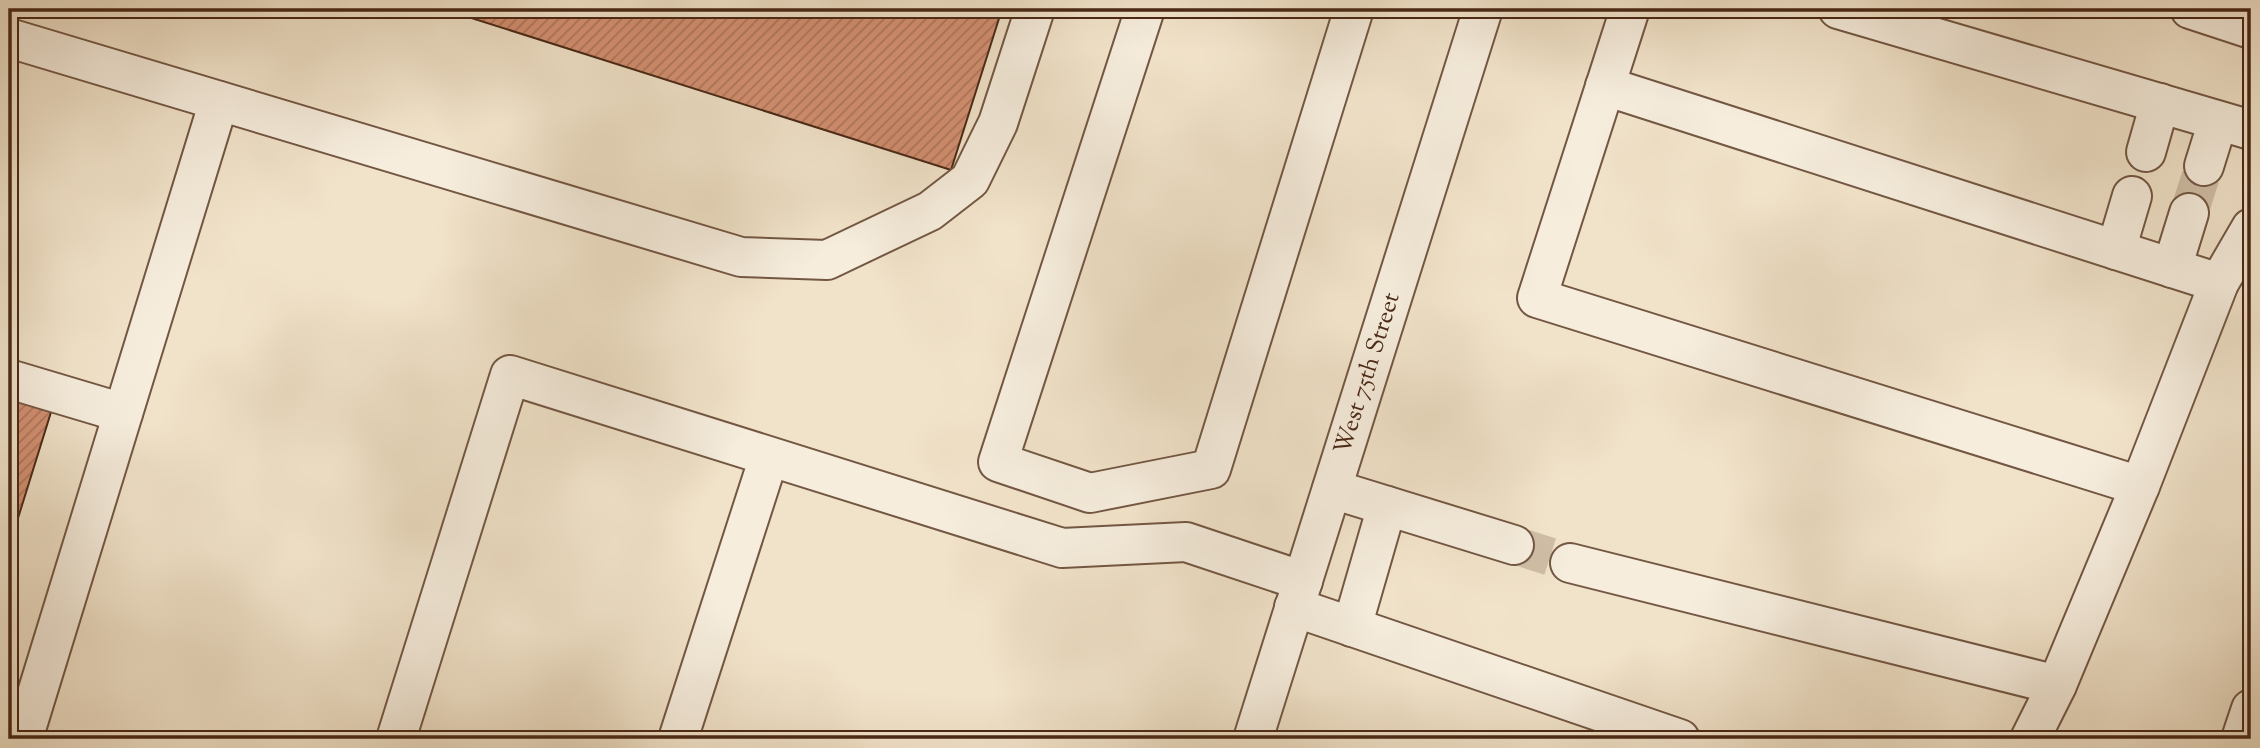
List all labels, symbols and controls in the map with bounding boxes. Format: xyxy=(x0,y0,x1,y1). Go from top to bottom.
street label: West 75th Street xyxy=(1327,288,1410,459)

